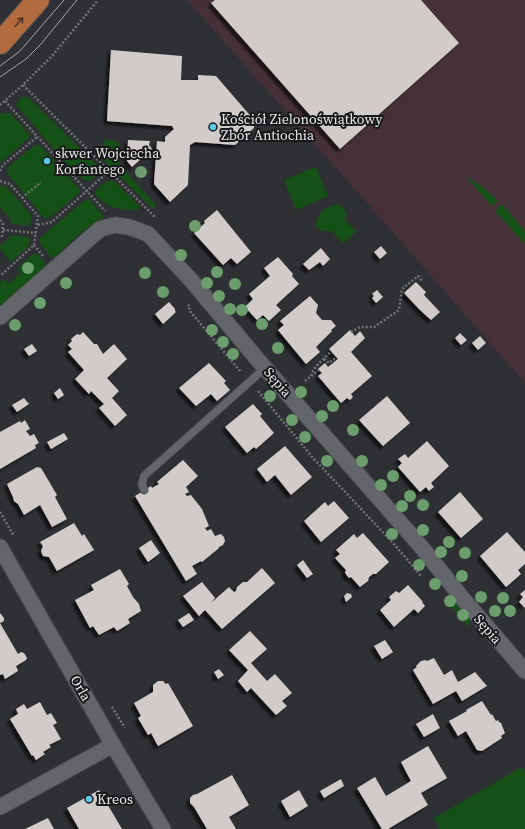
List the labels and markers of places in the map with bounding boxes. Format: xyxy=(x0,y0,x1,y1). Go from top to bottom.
place label: Kościół Zielonoświątkowy Zbór Antiochia xyxy=(221,109,383,145)
marker: Kościół Zielonoświątkowy Zbór Antiochia xyxy=(208,122,218,132)
place label: skwer Wojciecha Korfantego xyxy=(55,143,160,179)
marker: skwer Wojciecha Korfantego xyxy=(42,156,52,166)
place label: Kreos xyxy=(97,789,133,809)
marker: Kreos xyxy=(84,794,94,804)

